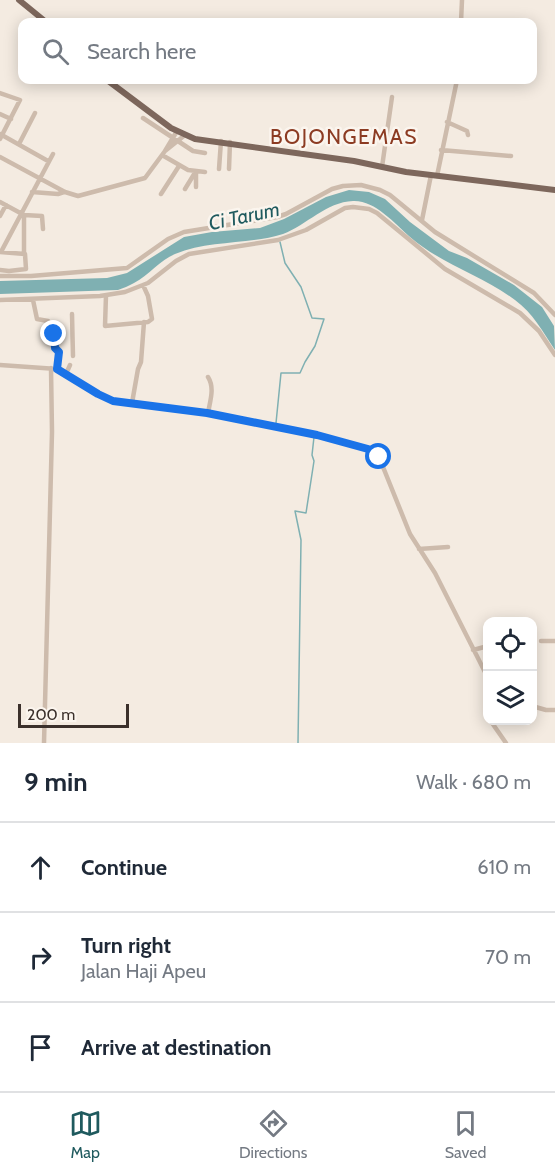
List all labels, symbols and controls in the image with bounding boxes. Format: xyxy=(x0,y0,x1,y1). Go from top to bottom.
search box xyxy=(18,18,537,84)
icon: search xyxy=(39,35,72,68)
text: Search here xyxy=(87,38,196,65)
district label: BOJONGEMAS xyxy=(270,124,418,149)
water label: Ci Tarum xyxy=(206,197,282,235)
route end xyxy=(40,320,66,346)
route start xyxy=(365,443,391,469)
map controls xyxy=(483,617,537,725)
button: locate xyxy=(483,617,537,671)
button: layers xyxy=(483,671,537,725)
scale bar xyxy=(18,701,129,728)
text: 200 m xyxy=(27,705,75,724)
text: 9 min xyxy=(24,766,88,798)
text: Walk · 680 m xyxy=(416,770,531,794)
icon: ahead xyxy=(24,851,57,884)
text: Continue xyxy=(81,854,167,881)
text: 610 m xyxy=(477,855,531,879)
text: Turn right xyxy=(81,932,171,959)
icon: right xyxy=(24,941,57,974)
text: 70 m xyxy=(485,945,531,969)
text: Jalan Haji Apeu xyxy=(81,959,206,983)
icon: arrive xyxy=(24,1031,57,1064)
text: Arrive at destination xyxy=(81,1034,271,1061)
tab: Map xyxy=(69,1107,102,1162)
tab: Directions xyxy=(239,1107,307,1162)
tab: Saved xyxy=(445,1107,486,1162)

